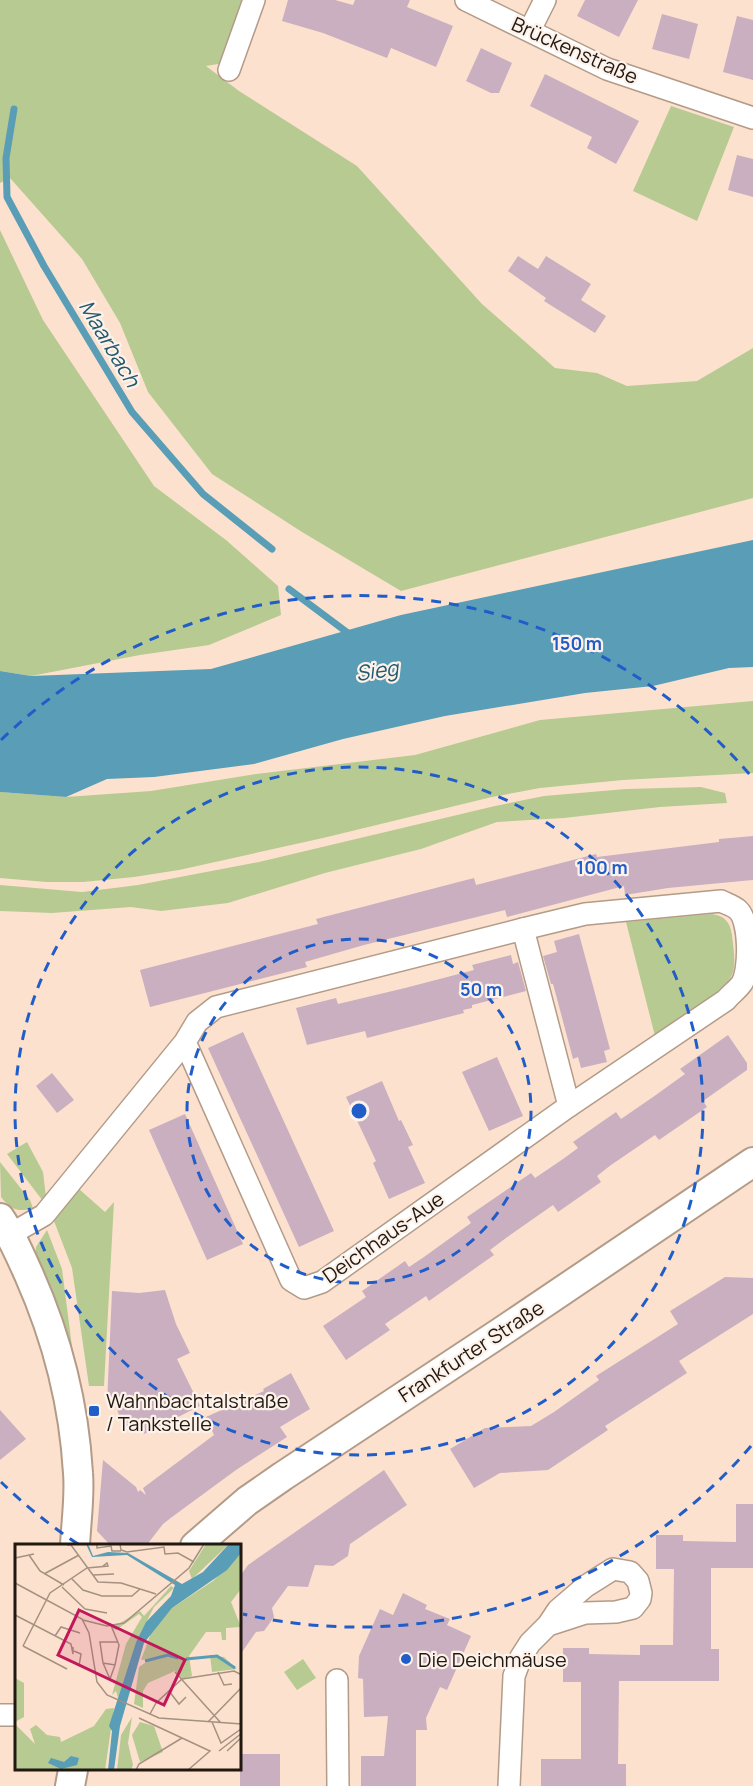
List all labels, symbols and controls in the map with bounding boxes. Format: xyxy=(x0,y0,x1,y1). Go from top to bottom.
street label: Brückenstraße xyxy=(508,10,642,90)
water label: Maarbach xyxy=(73,294,148,393)
text: 150 m xyxy=(552,631,602,655)
water label: Sieg xyxy=(354,653,402,687)
text: 100 m xyxy=(576,855,628,879)
text: 50 m xyxy=(460,977,502,1001)
centre of rings xyxy=(349,1101,369,1121)
street label: Deichhaus-Aue xyxy=(317,1185,449,1289)
street label: Frankfurter Straße xyxy=(393,1294,549,1408)
place label: Wahnbachtalstraße / Tankstelle xyxy=(106,1387,288,1437)
marker: Wahnbachtalstraße / Tankstelle xyxy=(87,1404,101,1418)
inset map xyxy=(15,1544,242,1771)
place label: Die Deichmäuse xyxy=(418,1646,567,1673)
marker: Die Deichmäuse xyxy=(399,1652,413,1666)

